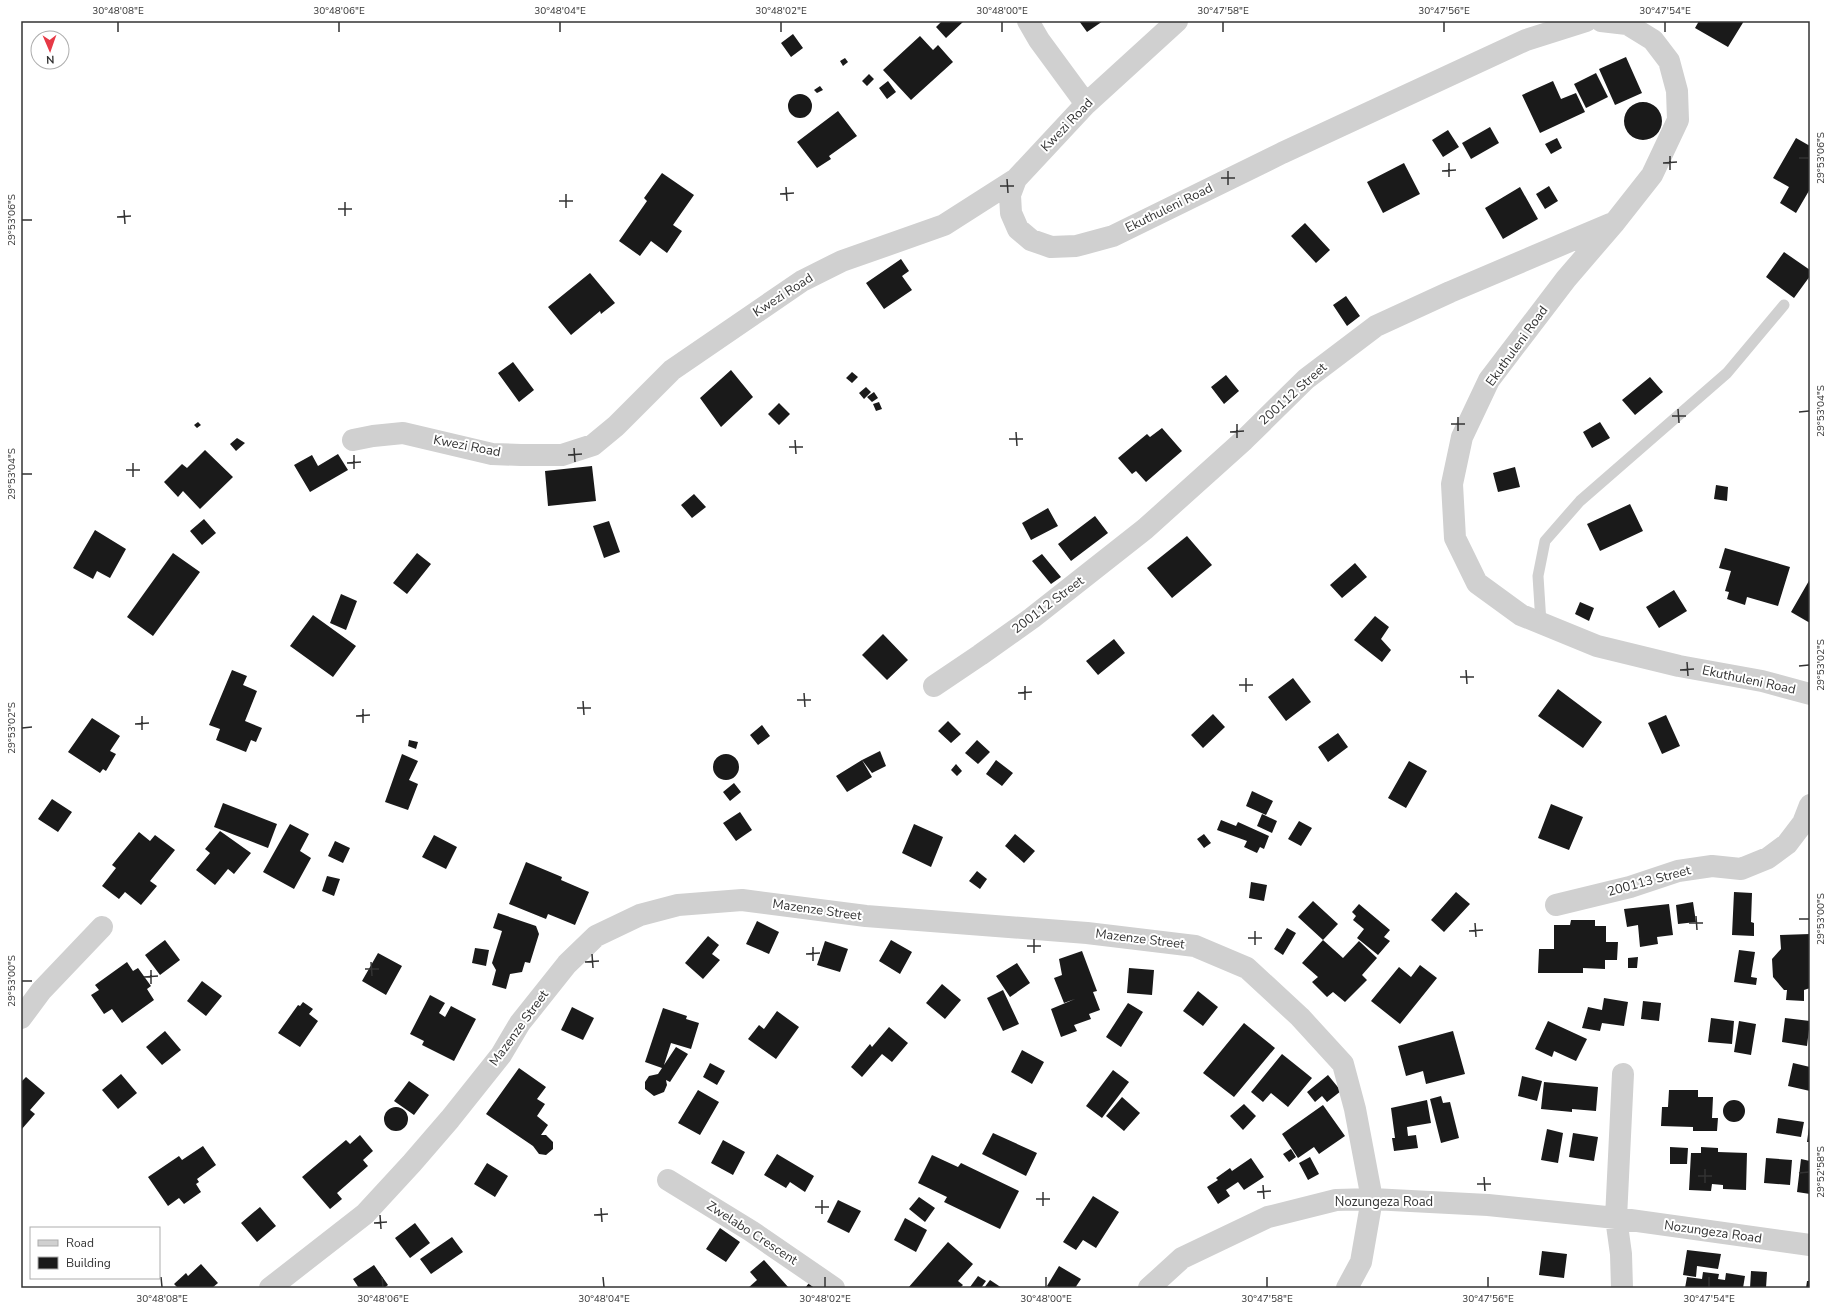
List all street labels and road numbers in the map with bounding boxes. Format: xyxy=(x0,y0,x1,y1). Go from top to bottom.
street label: Kwezi Road xyxy=(1037,94,1097,156)
street label: Ekuthuleni Road xyxy=(1122,179,1216,237)
street label: Kwezi Road xyxy=(750,269,816,321)
street label: Ekuthuleni Road xyxy=(1482,302,1552,390)
street label: 200112 Street xyxy=(1255,358,1331,429)
street label: Kwezi Road xyxy=(432,431,502,461)
street label: 200112 Street xyxy=(1008,572,1088,638)
street label: Ekuthuleni Road xyxy=(1701,661,1797,699)
street label: 200113 Street xyxy=(1605,861,1693,901)
street label: Mazenze Street xyxy=(771,895,863,925)
street label: Mazenze Street xyxy=(1094,925,1186,953)
street label: Mazenze Street xyxy=(485,986,553,1070)
street label: Nozungeza Road xyxy=(1335,1193,1433,1211)
street label: Zwelabo Crescent xyxy=(703,1197,801,1269)
street label: Nozungeza Road xyxy=(1663,1216,1763,1248)

